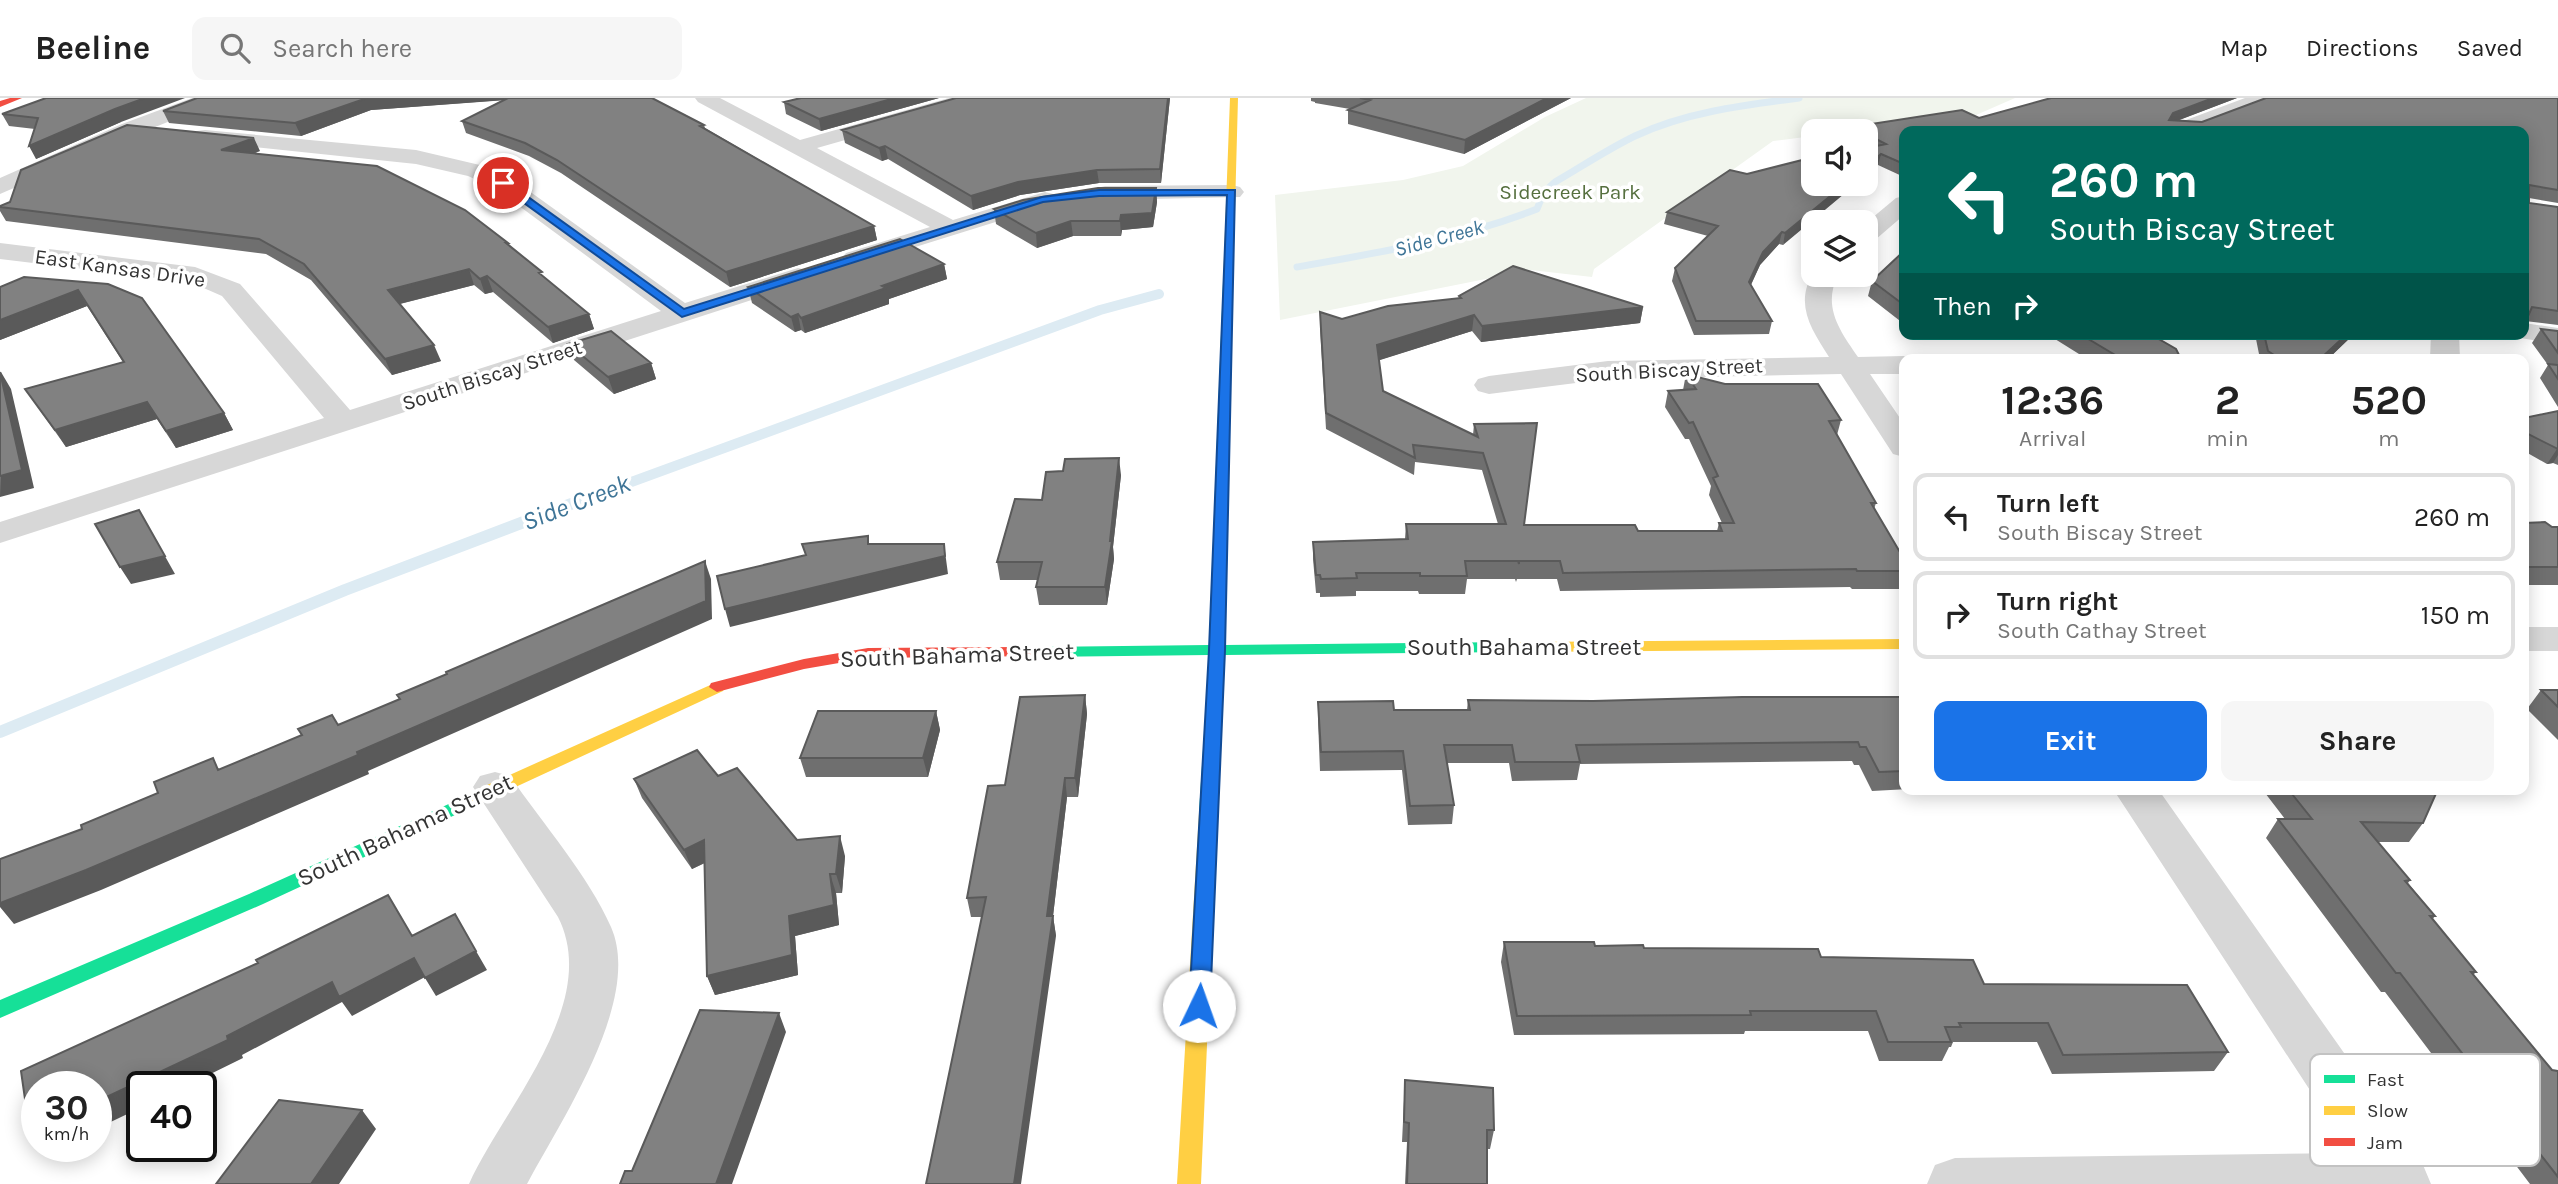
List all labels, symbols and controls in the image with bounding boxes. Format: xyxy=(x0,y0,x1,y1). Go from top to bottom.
search box xyxy=(192,17,682,80)
text: Beeline xyxy=(35,29,150,67)
icon: search xyxy=(216,29,254,67)
text: Search here xyxy=(272,33,412,64)
text: Map xyxy=(2220,34,2268,62)
text: Directions xyxy=(2306,34,2419,62)
text: Saved xyxy=(2457,34,2523,62)
map controls xyxy=(1801,119,1878,287)
button: sound xyxy=(1801,119,1878,196)
text: 260 m xyxy=(2049,152,2198,209)
pin xyxy=(473,153,533,213)
icon: left xyxy=(1934,154,2025,245)
icon: arrive xyxy=(484,164,522,202)
park label: Sidecreek Park xyxy=(1499,180,1641,204)
button: layers xyxy=(1801,210,1878,287)
text: South Biscay Street xyxy=(2049,211,2335,248)
water label: Side Creek xyxy=(1392,214,1487,261)
street label: East Kansas Drive xyxy=(33,244,207,292)
icon: right xyxy=(2006,287,2044,325)
text: Then xyxy=(1934,291,1992,322)
street label: South Biscay Street xyxy=(399,335,585,415)
street label: South Biscay Street xyxy=(1575,353,1763,387)
text: 12:36 xyxy=(2001,375,2104,425)
text: 2 xyxy=(2215,375,2240,425)
text: 520 xyxy=(2351,375,2427,425)
text: Arrival xyxy=(2019,425,2086,452)
text: min xyxy=(2206,425,2249,452)
text: m xyxy=(2378,425,2400,452)
water label: Side Creek xyxy=(518,467,635,537)
text: Turn left xyxy=(1997,488,2099,519)
icon: left xyxy=(1938,498,1976,536)
text: 260 m xyxy=(2414,502,2490,533)
text: South Biscay Street xyxy=(1997,519,2202,546)
text: Turn right xyxy=(1997,586,2118,617)
icon: right xyxy=(1938,596,1976,634)
text: 150 m xyxy=(2421,600,2490,631)
text: South Cathay Street xyxy=(1997,617,2207,644)
street label: South Bahama Street xyxy=(1407,633,1641,661)
street label: South Bahama Street xyxy=(839,637,1075,673)
button: Exit xyxy=(1934,701,2207,781)
button: Share xyxy=(2221,701,2494,781)
street label: South Bahama Street xyxy=(293,768,517,892)
position arrow xyxy=(1162,969,1236,1043)
legend xyxy=(2310,1054,2540,1166)
text: Fast xyxy=(2367,1069,2404,1091)
speed limit sign: 40 xyxy=(126,1071,217,1162)
text: 30 xyxy=(45,1087,88,1128)
text: Slow xyxy=(2367,1100,2408,1122)
text: km/h xyxy=(44,1123,89,1145)
text: Jam xyxy=(2367,1132,2403,1154)

